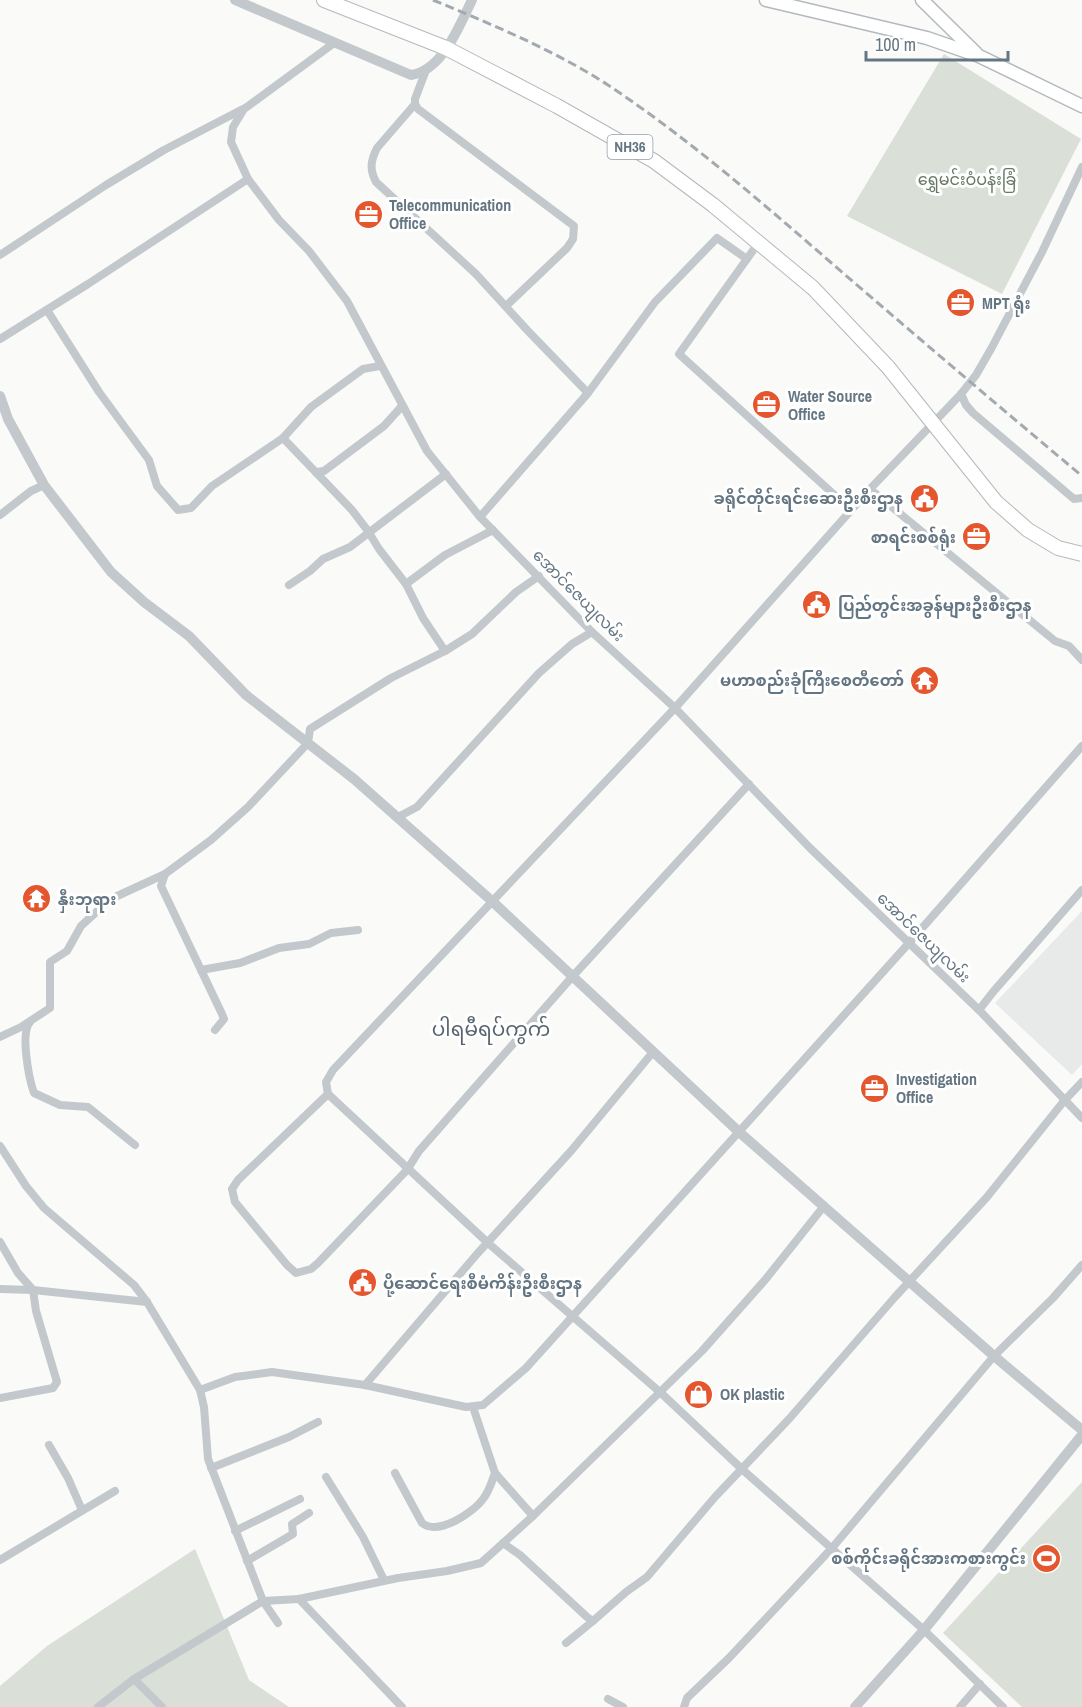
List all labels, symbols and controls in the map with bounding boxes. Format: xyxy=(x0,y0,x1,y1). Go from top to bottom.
scale bar xyxy=(866,24,1008,62)
text: 100 m xyxy=(875,32,916,57)
road number: NH36 xyxy=(608,135,652,159)
park label: ရွှေမင်းဝံပန်းခြံ xyxy=(918,168,1016,193)
place label: Telecommunication Office xyxy=(389,194,511,234)
office icon: Telecommunication Office xyxy=(352,198,384,230)
office icon: MPT ရုံး xyxy=(945,287,977,319)
place label: MPT ရုံး xyxy=(982,292,1031,317)
place label: Water Source Office xyxy=(788,385,872,425)
office icon: Water Source Office xyxy=(751,389,783,421)
public building icon: ခရိုင်တိုင်းရင်းဆေးဦးစီးဌာန xyxy=(908,482,940,514)
place label: ခရိုင်တိုင်းရင်းဆေးဦးစီးဌာန xyxy=(714,487,903,512)
office icon: စာရင်းစစ်ရုံး xyxy=(961,521,993,553)
place label: စာရင်းစစ်ရုံး xyxy=(871,526,956,551)
street label: အောင်ဇေယျလမ်း xyxy=(526,544,630,648)
public building icon: ပြည်တွင်းအခွန်များဦးစီးဌာန xyxy=(801,589,833,621)
place label: ပြည်တွင်းအခွန်များဦးစီးဌာန xyxy=(838,594,1032,619)
temple icon: မဟာစည်းခုံကြီးစေတီတော် xyxy=(909,664,941,696)
place label: မဟာစည်းခုံကြီးစေတီတော် xyxy=(720,669,904,694)
temple icon: နှီးဘုရား xyxy=(21,883,53,915)
street label: အောင်ဇေယျလမ်း xyxy=(870,887,976,989)
place label: နှီးဘုရား xyxy=(58,888,116,913)
district label: ပါရမီရပ်ကွက် xyxy=(432,1015,550,1045)
place label: Investigation Office xyxy=(896,1068,977,1108)
office icon: Investigation Office xyxy=(859,1072,891,1104)
public building icon: ပို့ဆောင်ရေးစီမံကိန်းဦးစီးဌာန xyxy=(346,1267,378,1299)
place label: ပို့ဆောင်ရေးစီမံကိန်းဦးစီးဌာန xyxy=(383,1272,582,1297)
shop icon: OK plastic xyxy=(683,1378,715,1410)
place label: OK plastic xyxy=(720,1383,785,1405)
sports icon: စစ်ကိုင်းခရိုင်အားကစားကွင်း xyxy=(1031,1542,1063,1574)
place label: စစ်ကိုင်းခရိုင်အားကစားကွင်း xyxy=(831,1547,1026,1572)

